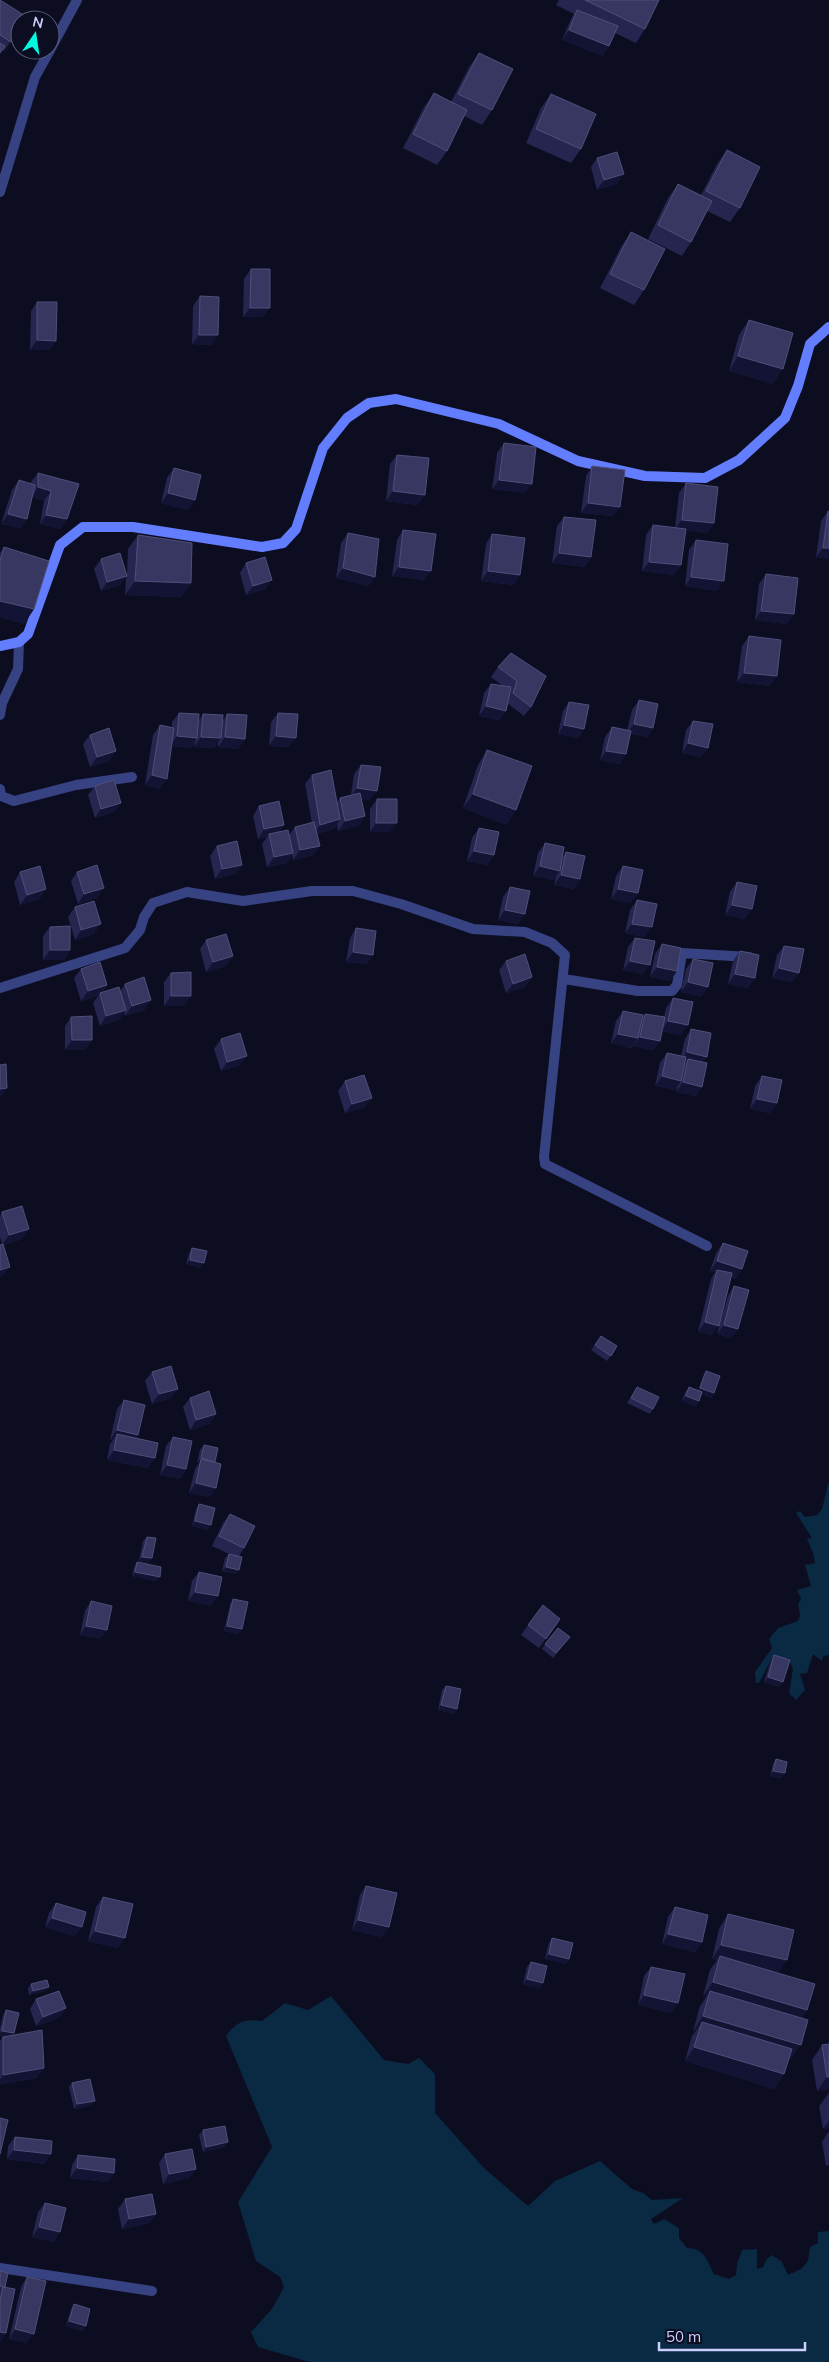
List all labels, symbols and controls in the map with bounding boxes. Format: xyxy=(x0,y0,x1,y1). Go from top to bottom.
north arrow xyxy=(10,10,60,60)
text: N xyxy=(31,12,45,32)
scale bar xyxy=(659,2320,805,2352)
text: 50 m xyxy=(666,2327,701,2346)

